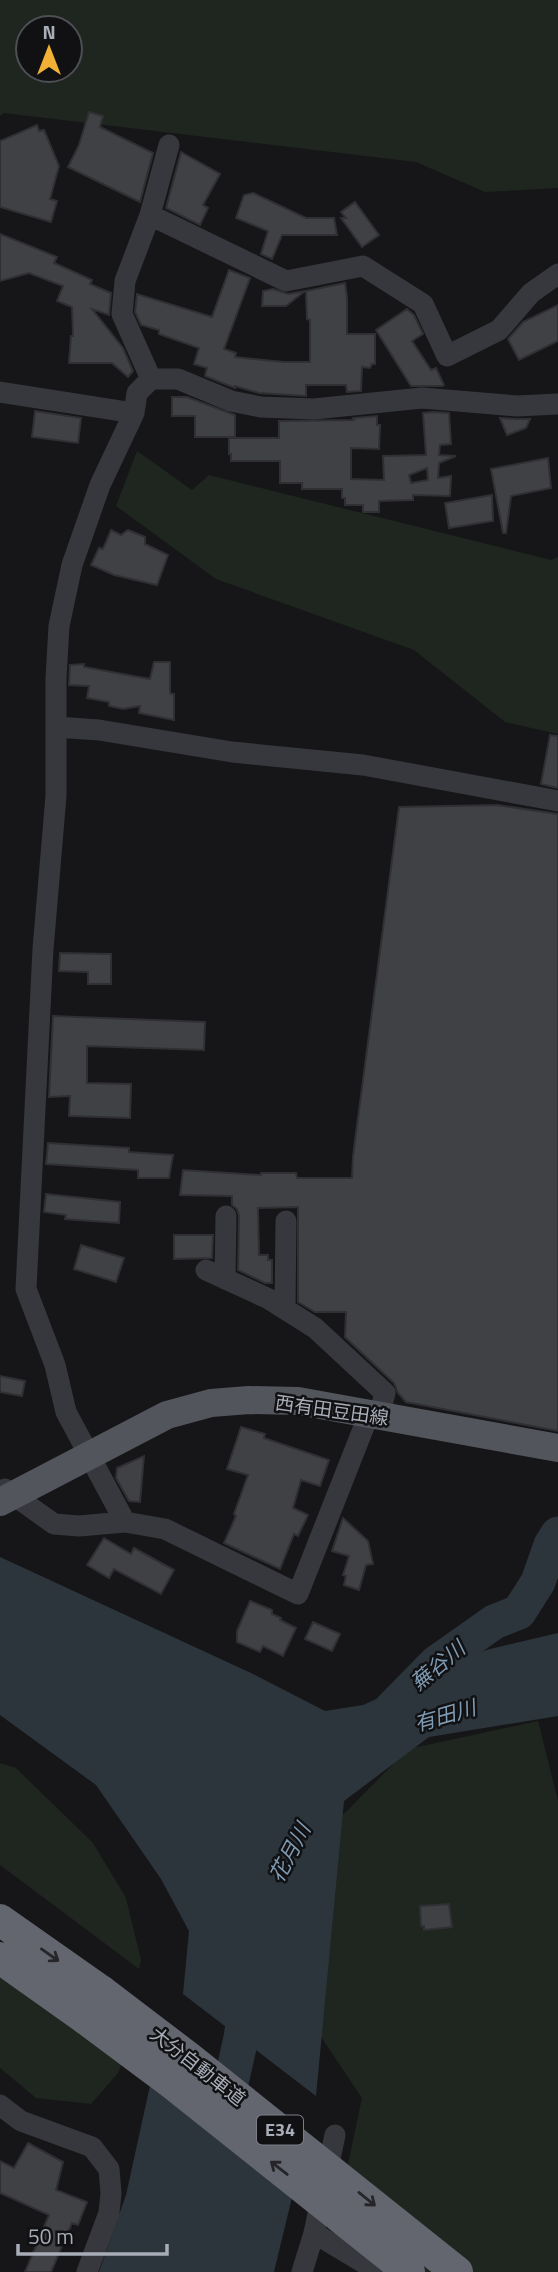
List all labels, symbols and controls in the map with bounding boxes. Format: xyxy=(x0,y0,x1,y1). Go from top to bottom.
north arrow xyxy=(14,14,84,84)
text: N xyxy=(42,17,56,46)
street label: 西有田豆田線 xyxy=(274,1387,391,1432)
water label: 蕪谷川 xyxy=(403,1631,473,1698)
water label: 有田川 xyxy=(410,1690,481,1739)
water label: 花月川 xyxy=(260,1815,319,1888)
one-way arrow xyxy=(40,1948,59,1962)
street label: 大分自動車道 xyxy=(144,2019,252,2112)
road number: E34 xyxy=(257,2116,303,2144)
one-way arrow xyxy=(271,2161,289,2176)
one-way arrow xyxy=(357,2192,375,2207)
scale bar xyxy=(18,2212,166,2256)
text: 50 m xyxy=(28,2220,74,2252)

